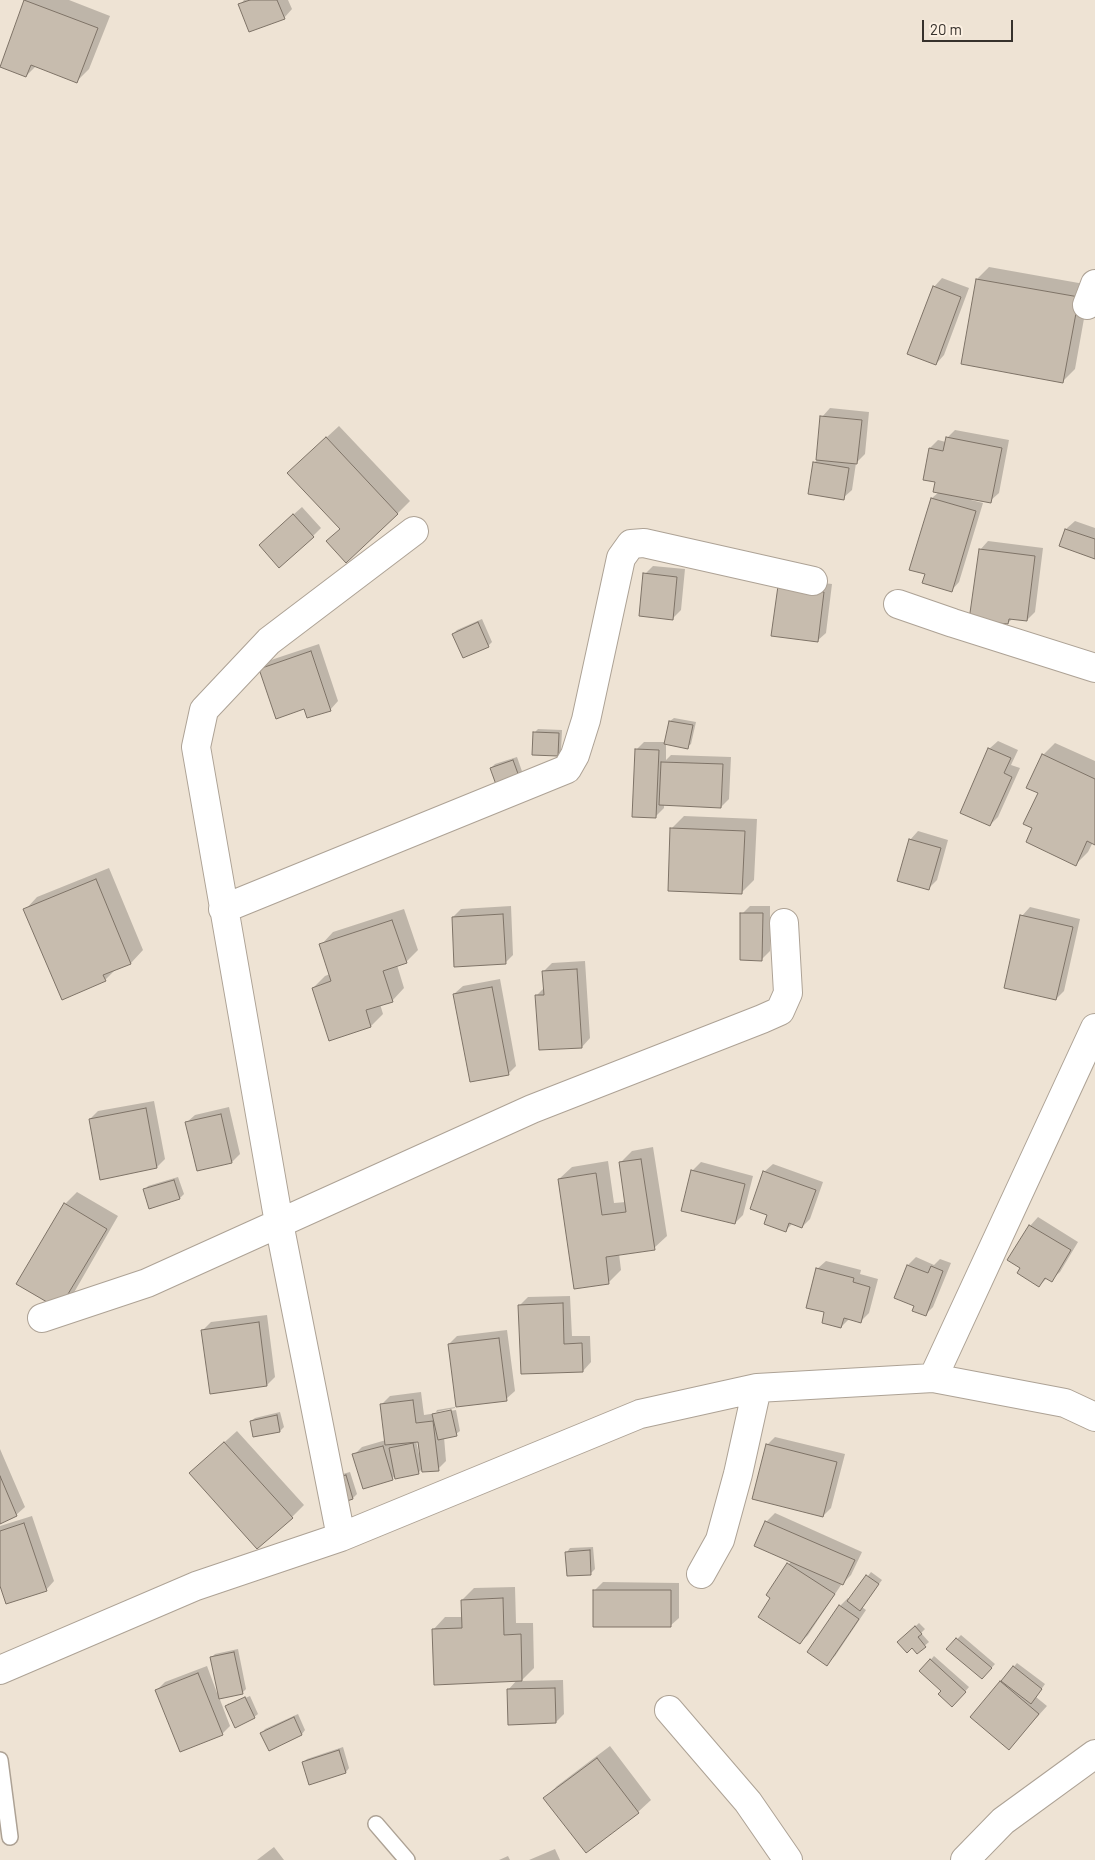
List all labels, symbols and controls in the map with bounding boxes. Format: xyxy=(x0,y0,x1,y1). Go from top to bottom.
scale bar xyxy=(925,10,1016,42)
text: 20 m xyxy=(930,20,962,38)

